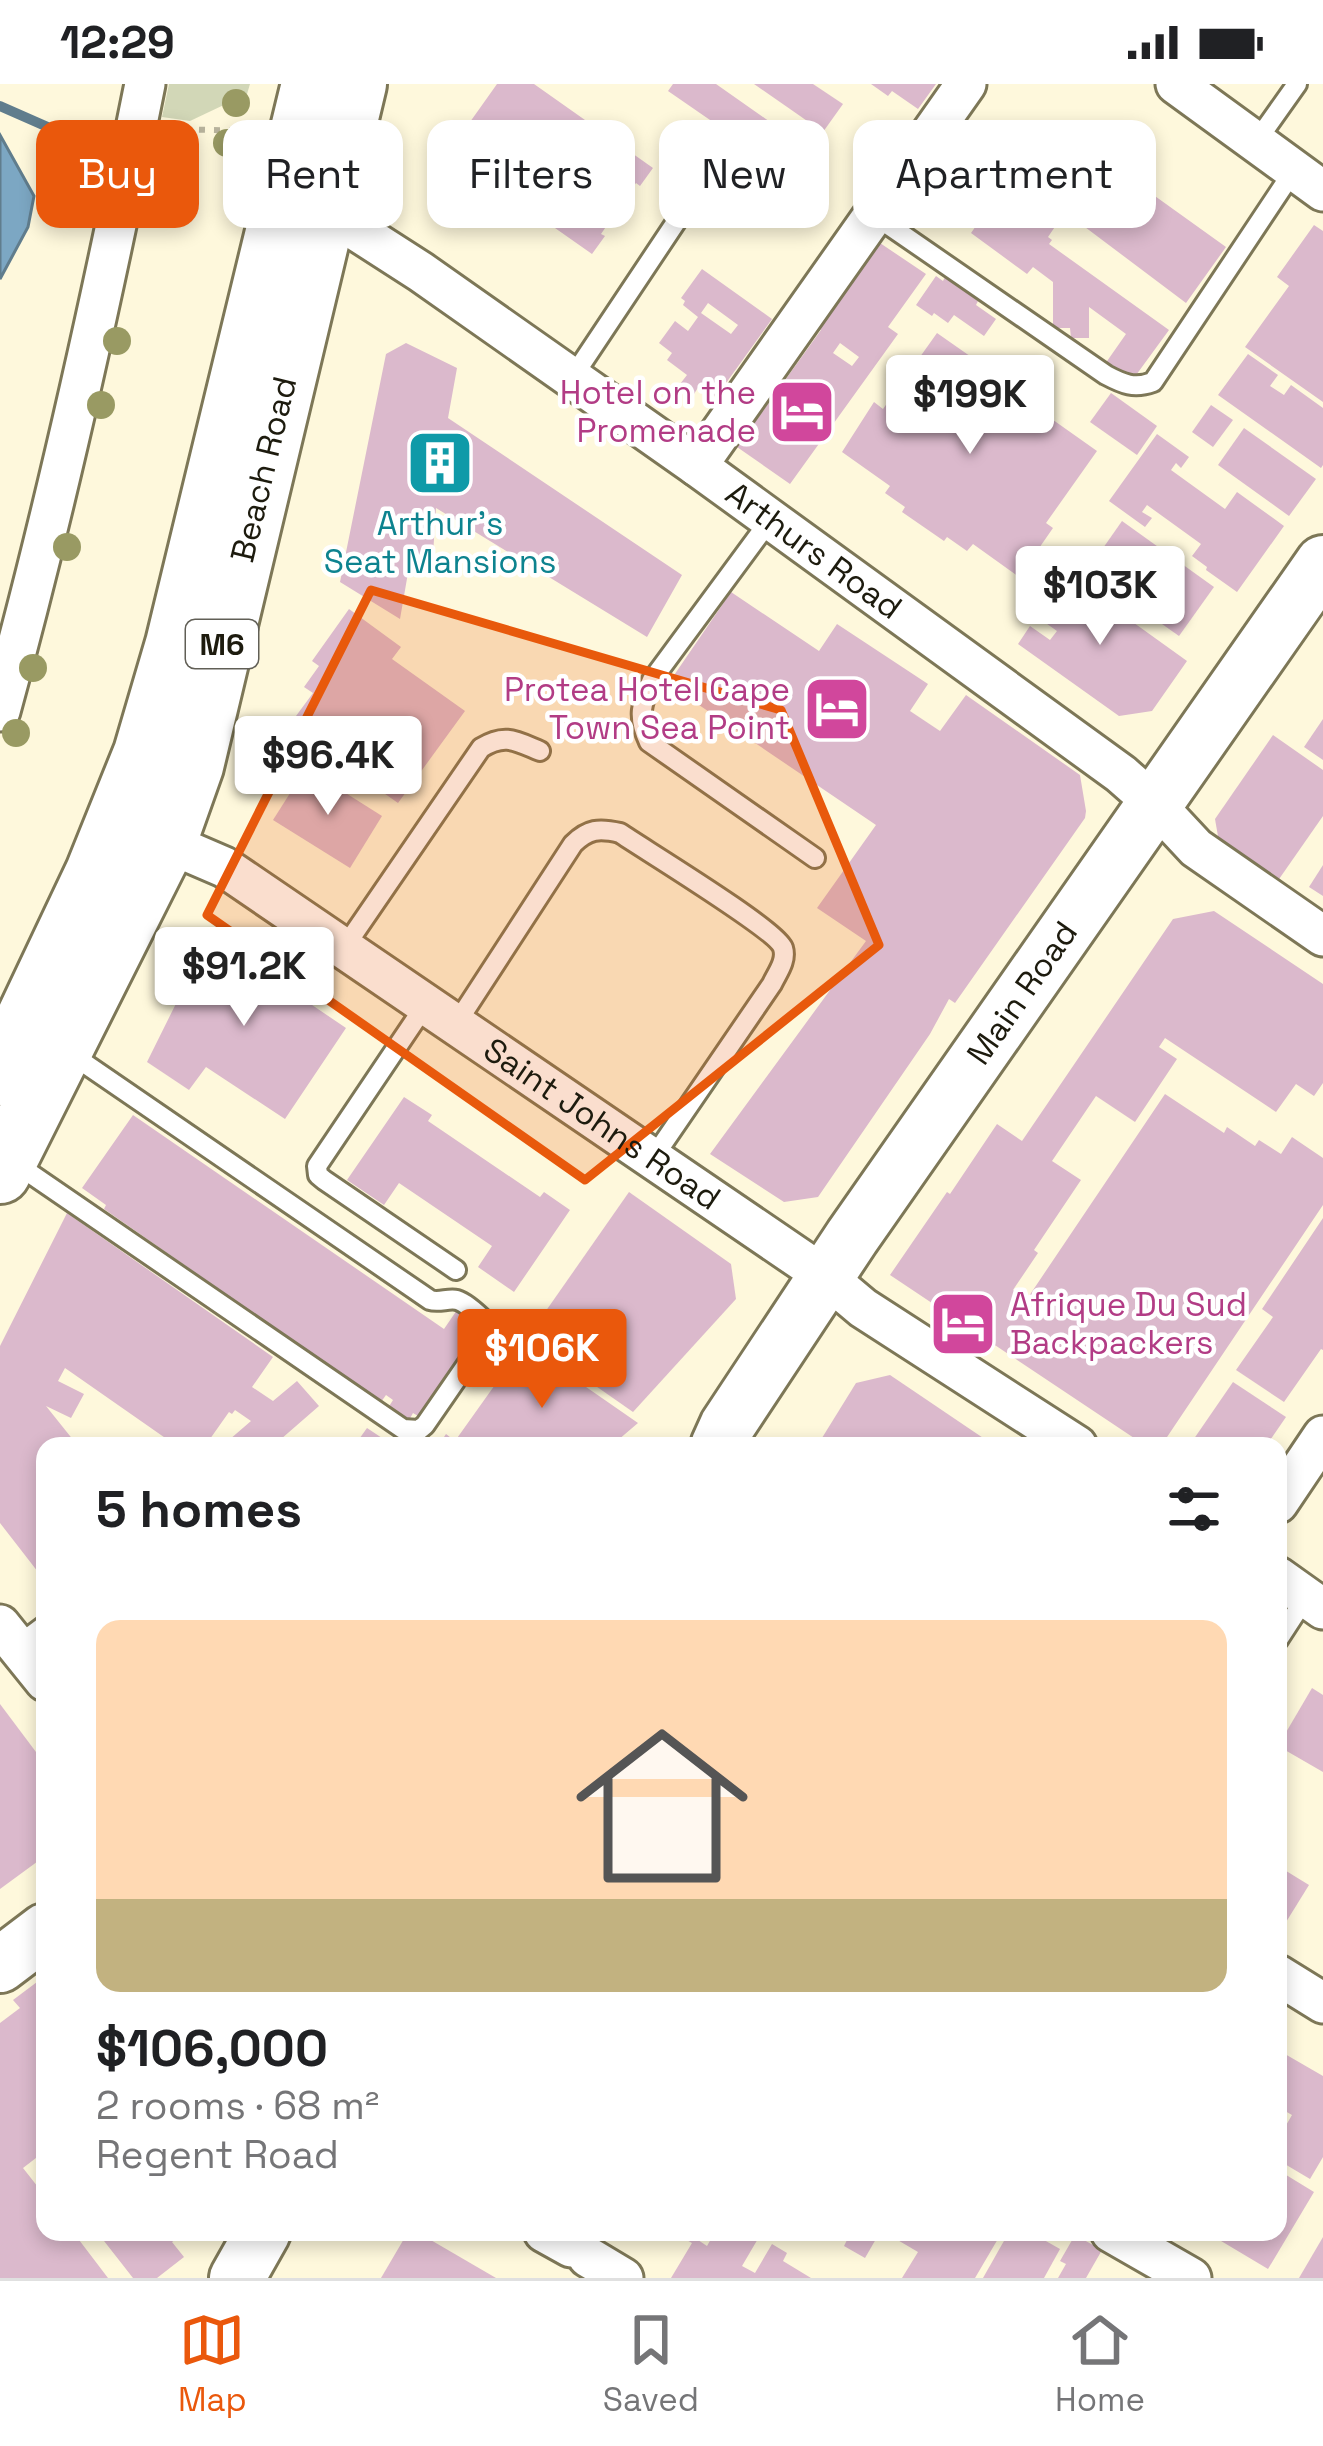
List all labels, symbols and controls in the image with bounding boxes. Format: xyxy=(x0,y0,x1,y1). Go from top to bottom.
text: 12:29 xyxy=(60,14,175,71)
chip: Buy xyxy=(36,120,199,228)
chip: Rent xyxy=(223,120,403,228)
chip: Filters xyxy=(427,120,635,228)
chip: New xyxy=(659,120,829,228)
chip: Apartment xyxy=(853,120,1156,228)
pin: $199K xyxy=(886,355,1054,457)
text: $199K xyxy=(913,369,1027,418)
street label: Beach Road xyxy=(221,372,306,566)
place label: Hotel on the Promenade xyxy=(560,372,756,452)
hotel icon: Hotel on the Promenade xyxy=(767,377,837,447)
building icon: Arthur's Seat Mansions xyxy=(405,428,475,498)
street label: Arthurs Road xyxy=(717,473,910,629)
place label: Arthur's Seat Mansions xyxy=(324,503,556,583)
pin: $103K xyxy=(1016,546,1184,648)
text: $103K xyxy=(1043,560,1157,609)
road number: M6 xyxy=(186,620,258,668)
place label: Protea Hotel Cape Town Sea Point xyxy=(504,669,790,749)
hotel icon: Protea Hotel Cape Town Sea Point xyxy=(802,674,872,744)
pin: $96.4K xyxy=(230,716,426,818)
text: $96.4K xyxy=(262,730,394,779)
street label: Main Road xyxy=(958,913,1087,1073)
pin: $91.2K xyxy=(146,927,342,1029)
text: $91.2K xyxy=(182,941,306,990)
street label: Saint Johns Road xyxy=(475,1029,728,1219)
place label: Afrique Du Sud Backpackers xyxy=(1010,1284,1247,1364)
hotel icon: Afrique Du Sud Backpackers xyxy=(928,1289,998,1359)
pin: $106K xyxy=(458,1309,626,1411)
text: $106K xyxy=(484,1323,600,1372)
icon: filters xyxy=(1161,1476,1227,1542)
text: 5 homes xyxy=(96,1477,302,1542)
icon: home xyxy=(554,1698,770,1914)
text: $106,000 xyxy=(96,2016,328,2081)
text: 2 rooms · 68 m² xyxy=(96,2081,379,2130)
text: Regent Road xyxy=(96,2130,339,2179)
tab: Map xyxy=(178,2307,247,2421)
tab: Saved xyxy=(603,2307,699,2421)
tab: Home xyxy=(1055,2307,1145,2421)

